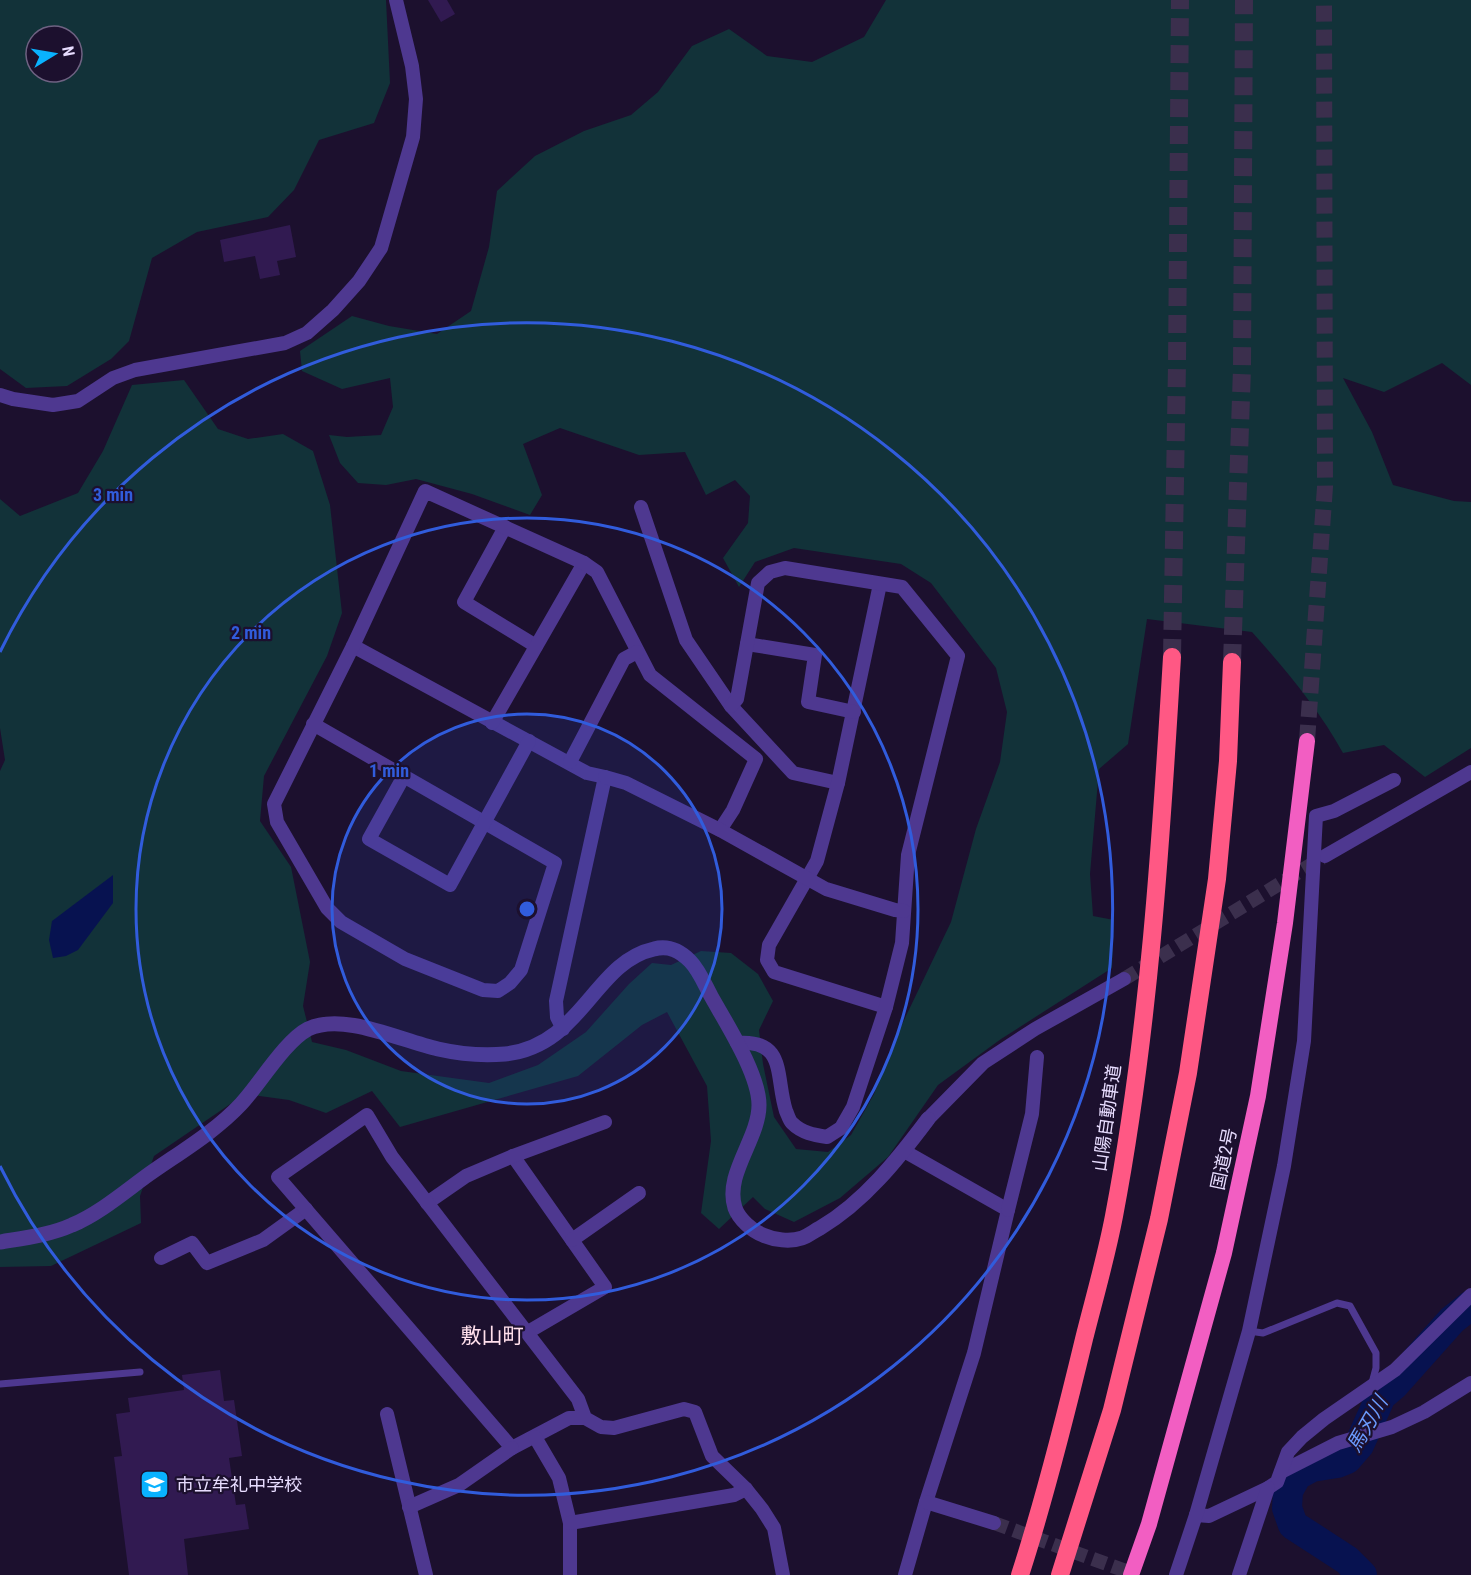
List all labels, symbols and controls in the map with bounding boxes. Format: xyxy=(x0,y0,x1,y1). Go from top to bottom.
north arrow xyxy=(24,24,84,84)
text: N xyxy=(58,45,78,58)
text: 3 min xyxy=(93,484,133,505)
text: 2 min xyxy=(231,622,271,643)
text: 1 min xyxy=(369,760,409,781)
centre of rings xyxy=(517,899,537,919)
street label: 山陽自動車道 xyxy=(1089,1063,1124,1173)
street label: 国道2号 xyxy=(1207,1126,1240,1192)
district label: 敷山町 xyxy=(461,1324,524,1348)
water label: 馬刃川 xyxy=(1342,1390,1393,1456)
school or university icon: 市立牟礼中学校 xyxy=(139,1469,171,1501)
place label: 市立牟礼中学校 xyxy=(176,1474,302,1495)

